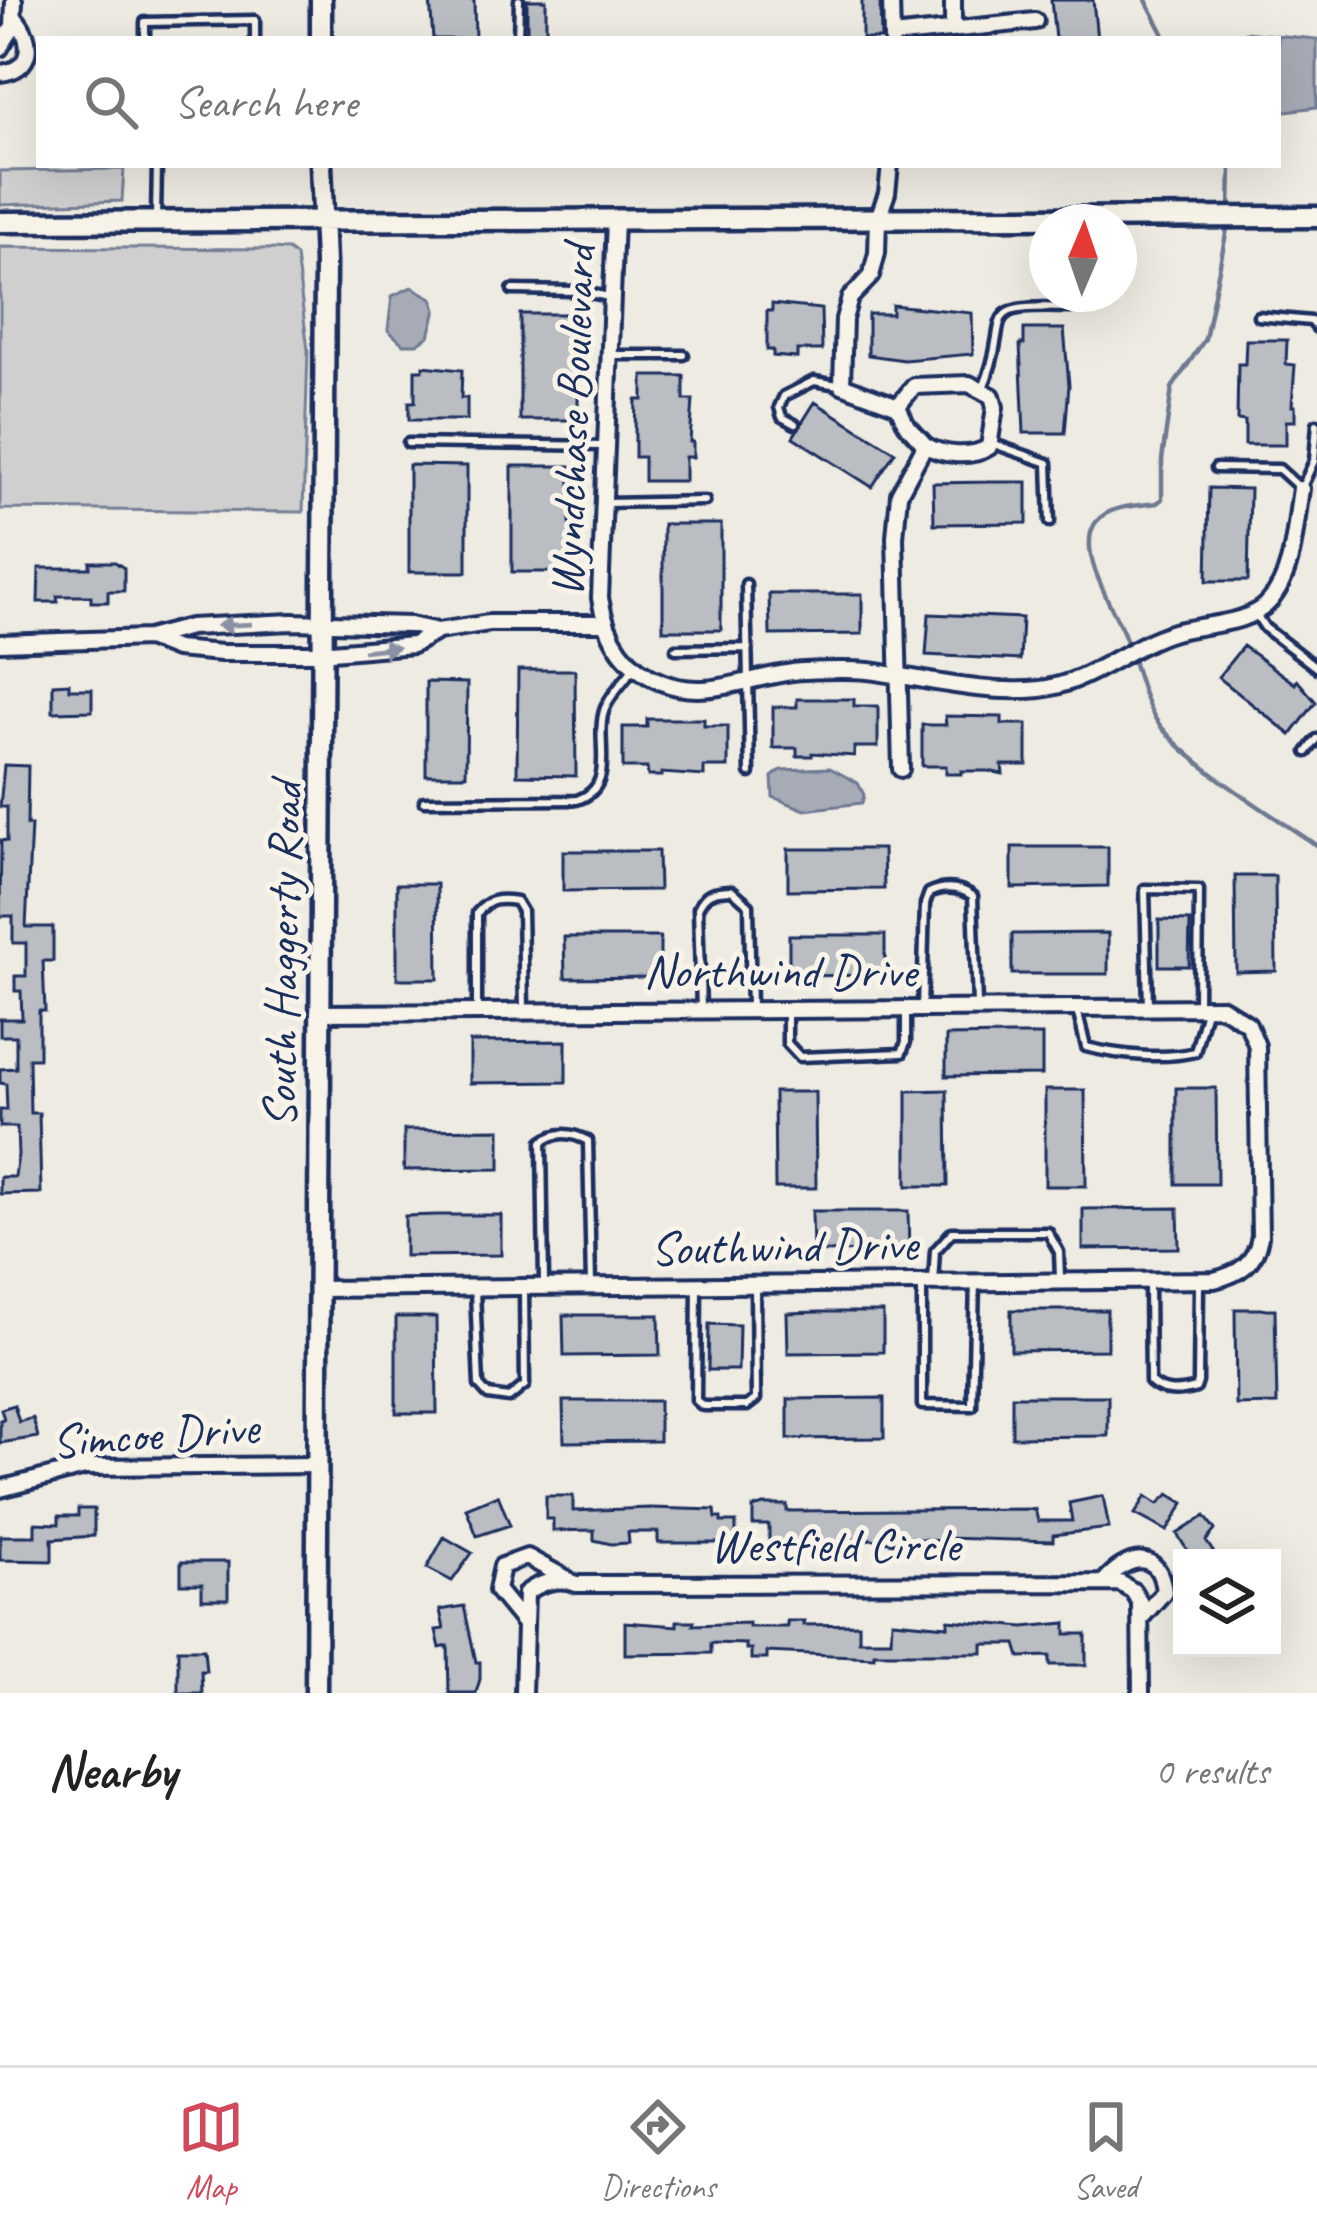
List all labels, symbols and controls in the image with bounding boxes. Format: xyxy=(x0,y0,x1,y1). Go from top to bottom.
search box xyxy=(36,36,1281,168)
icon: search xyxy=(78,69,144,135)
text: Search here xyxy=(174,74,357,131)
north arrow xyxy=(1029,204,1137,312)
street label: Wyndchase Boulevard xyxy=(536,237,608,598)
one-way arrow xyxy=(214,616,252,635)
one-way arrow xyxy=(363,639,400,658)
street label: South Haggerty Road xyxy=(249,775,315,1128)
street label: Northwind Drive xyxy=(644,941,920,1001)
street label: Southwind Drive xyxy=(650,1214,921,1278)
street label: Simcoe Drive xyxy=(50,1397,264,1471)
street label: Westfield Circle xyxy=(710,1515,963,1575)
map controls xyxy=(1173,1549,1281,1657)
button: layers xyxy=(1173,1549,1281,1657)
text: Nearby xyxy=(48,1739,176,1803)
text: 0 results xyxy=(1155,1747,1269,1796)
tab: Map xyxy=(178,2094,244,2208)
tab: Directions xyxy=(601,2094,716,2208)
tab: Saved xyxy=(1073,2094,1139,2208)

